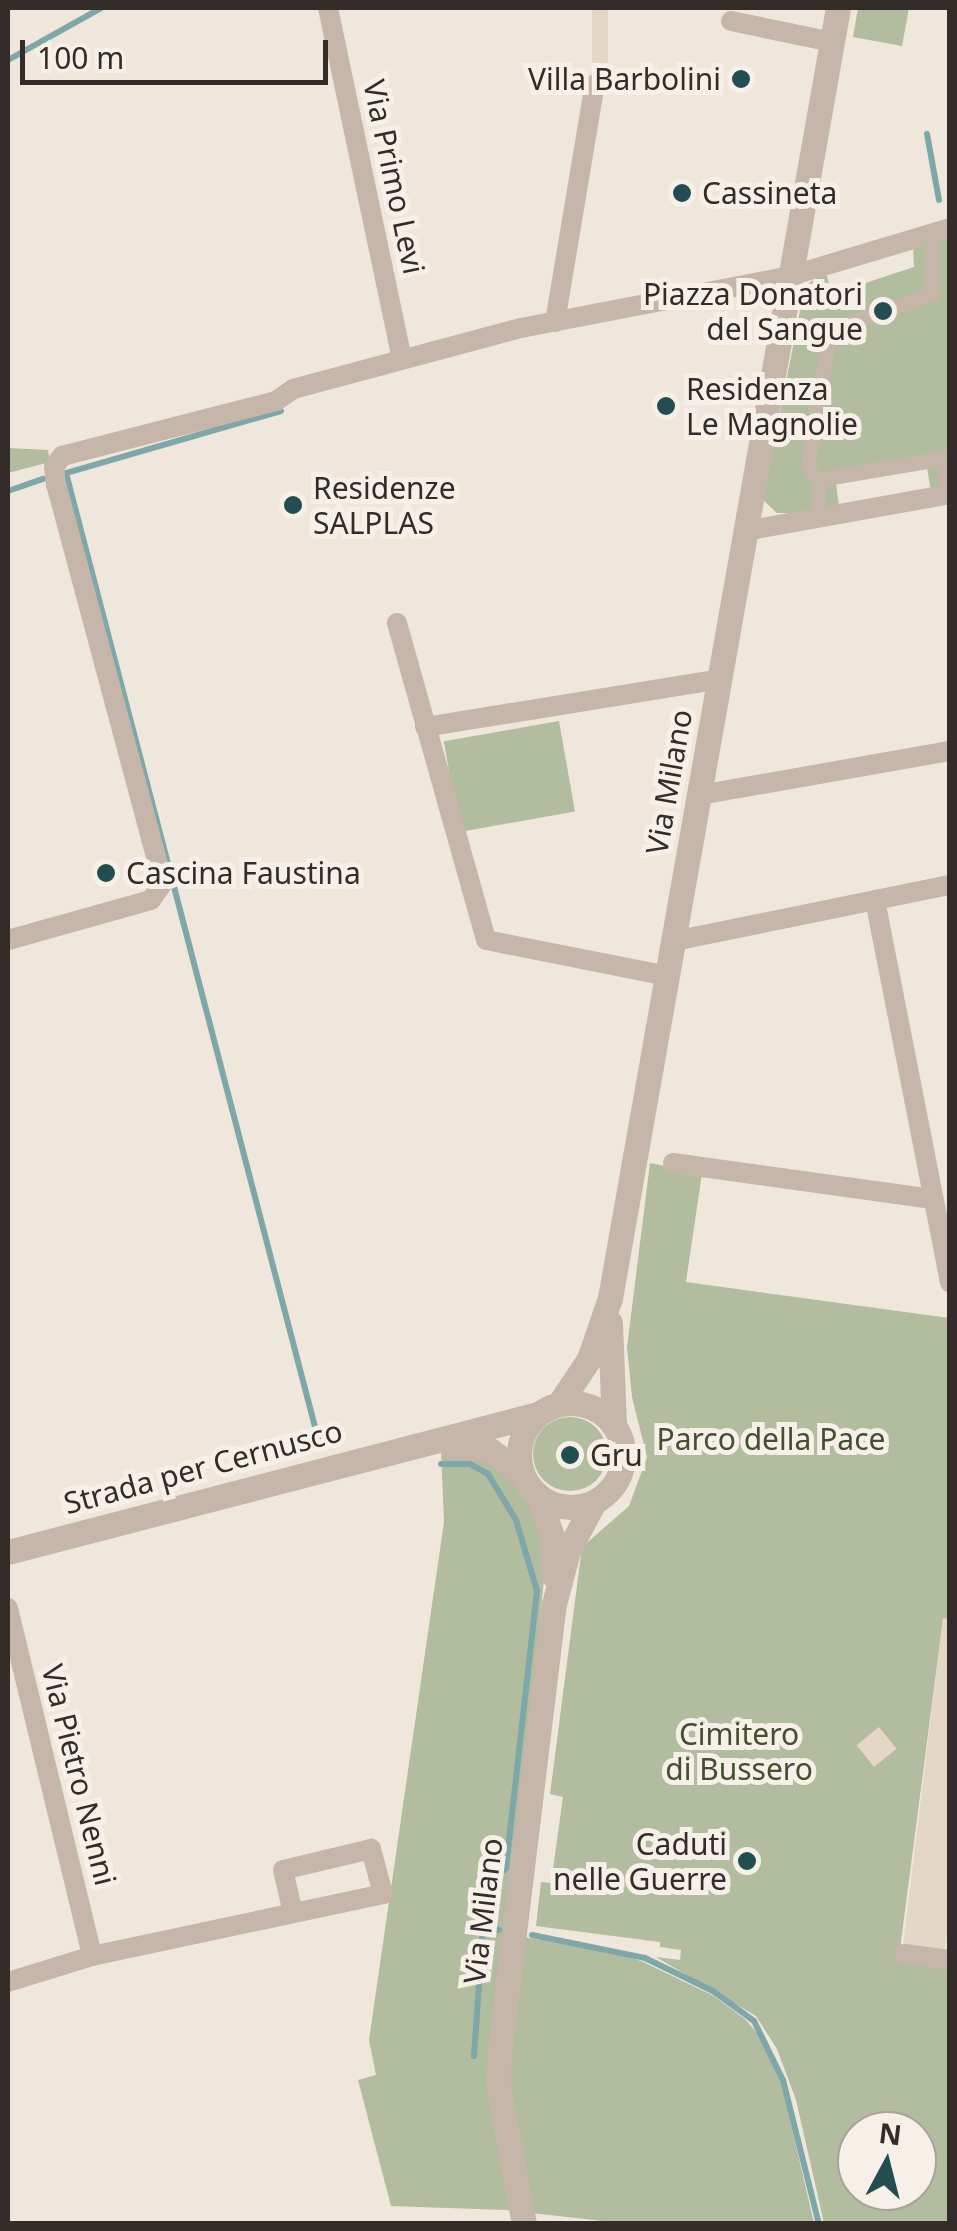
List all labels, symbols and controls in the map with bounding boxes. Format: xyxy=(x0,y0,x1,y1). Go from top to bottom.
scale bar xyxy=(25,20,332,82)
text: 100 m xyxy=(37,37,124,78)
place label: Villa Barbolini xyxy=(528,61,721,97)
marker: Villa Barbolini xyxy=(730,68,752,90)
street label: Via Primo Levi xyxy=(356,77,432,277)
place label: Cassineta xyxy=(702,175,837,211)
marker: Cassineta xyxy=(671,182,693,204)
place label: Piazza Donatori del Sangue xyxy=(643,276,863,346)
marker: Piazza Donatori del Sangue xyxy=(872,300,894,322)
place label: Residenza Le Magnolie xyxy=(686,371,858,442)
marker: Residenza Le Magnolie xyxy=(655,395,677,417)
place label: Residenze SALPLAS xyxy=(313,470,456,540)
marker: Residenze SALPLAS xyxy=(282,494,304,516)
street label: Via Milano xyxy=(639,707,699,857)
place label: Cascina Faustina xyxy=(126,855,361,891)
marker: Cascina Faustina xyxy=(95,862,117,884)
street label: Strada per Cernusco xyxy=(60,1412,346,1522)
park label: Parco della Pace xyxy=(657,1421,885,1457)
place label: Gru xyxy=(590,1437,643,1473)
marker: Gru xyxy=(559,1444,581,1466)
street label: Via Pietro Nenni xyxy=(34,1661,124,1889)
park label: Cimitero di Bussero xyxy=(665,1716,813,1786)
place label: Caduti nelle Guerre xyxy=(553,1826,727,1896)
street label: Via Milano xyxy=(456,1836,510,1986)
marker: Caduti nelle Guerre xyxy=(736,1850,758,1872)
north arrow xyxy=(837,2111,937,2211)
text: N xyxy=(877,2113,904,2153)

